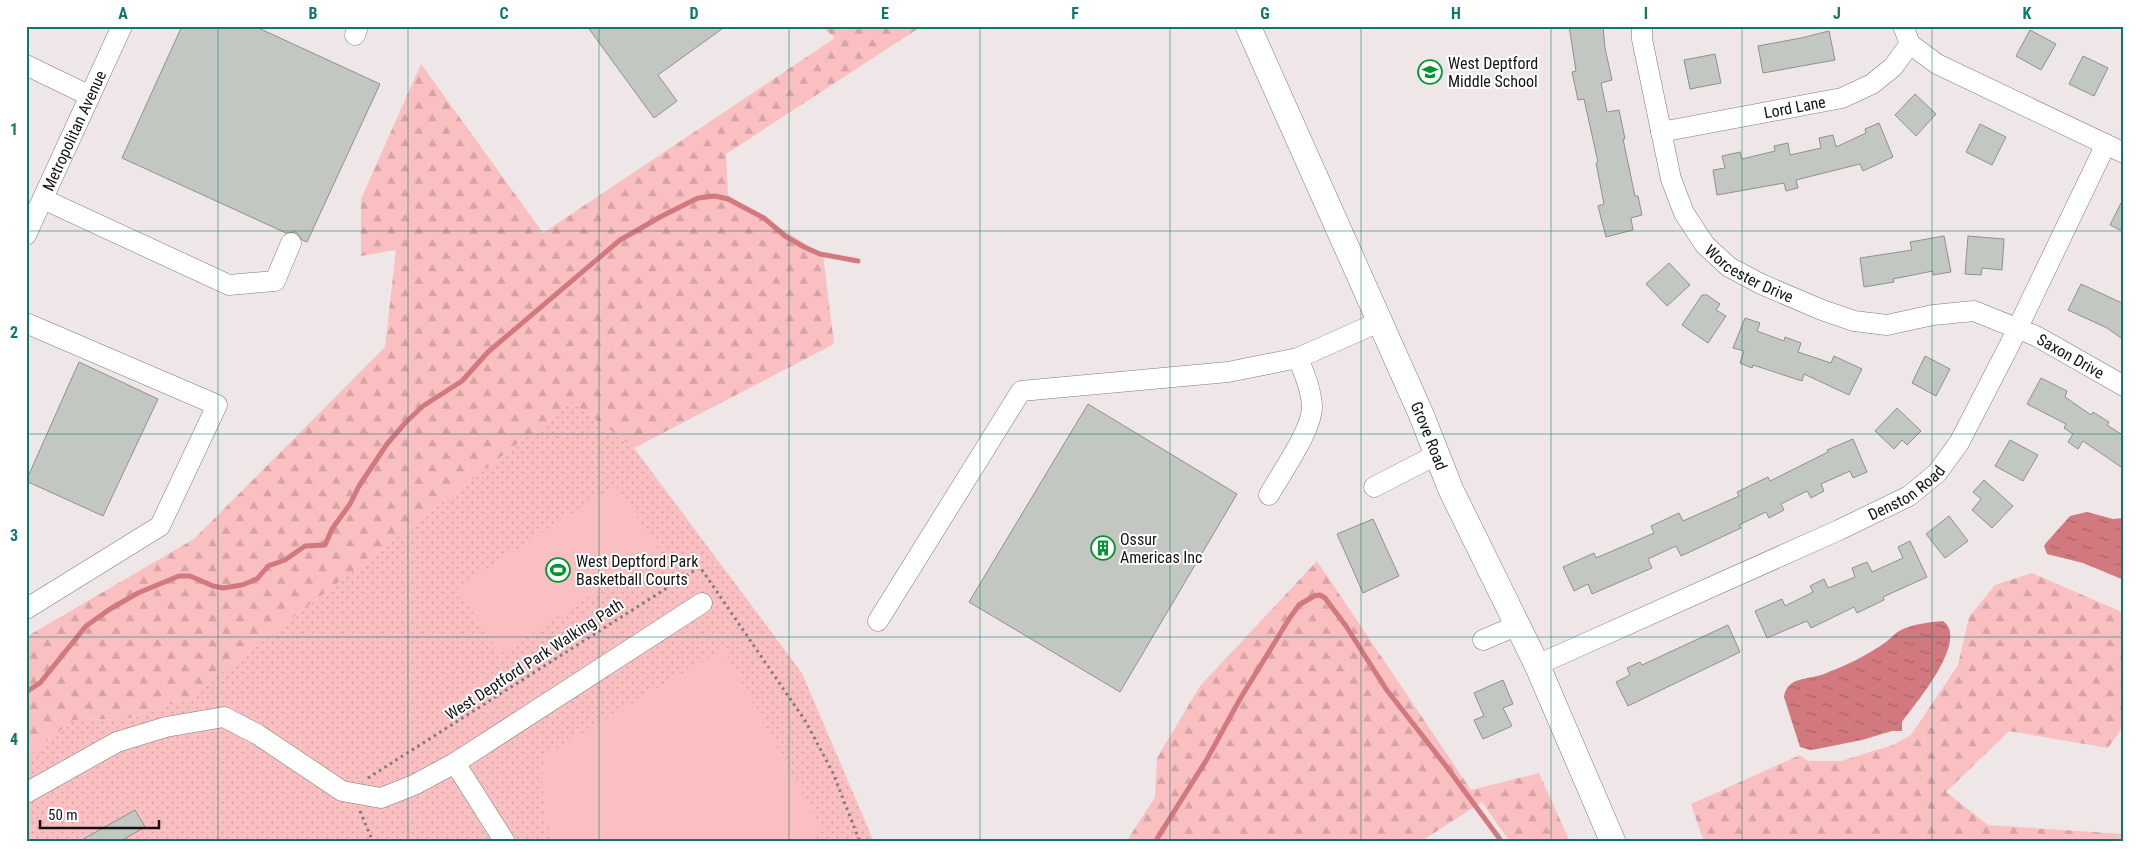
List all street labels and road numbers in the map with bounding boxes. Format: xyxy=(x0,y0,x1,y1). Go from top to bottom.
street label: Metropolitan Avenue xyxy=(39,68,110,194)
street label: Lord Lane xyxy=(1762,92,1827,122)
street label: Worcester Drive xyxy=(1701,241,1796,307)
street label: Saxon Drive xyxy=(2034,330,2108,383)
street label: Grove Road xyxy=(1407,399,1451,473)
street label: Denston Road xyxy=(1865,462,1949,524)
street label: West Deptford Park Walking Path xyxy=(442,595,627,724)

